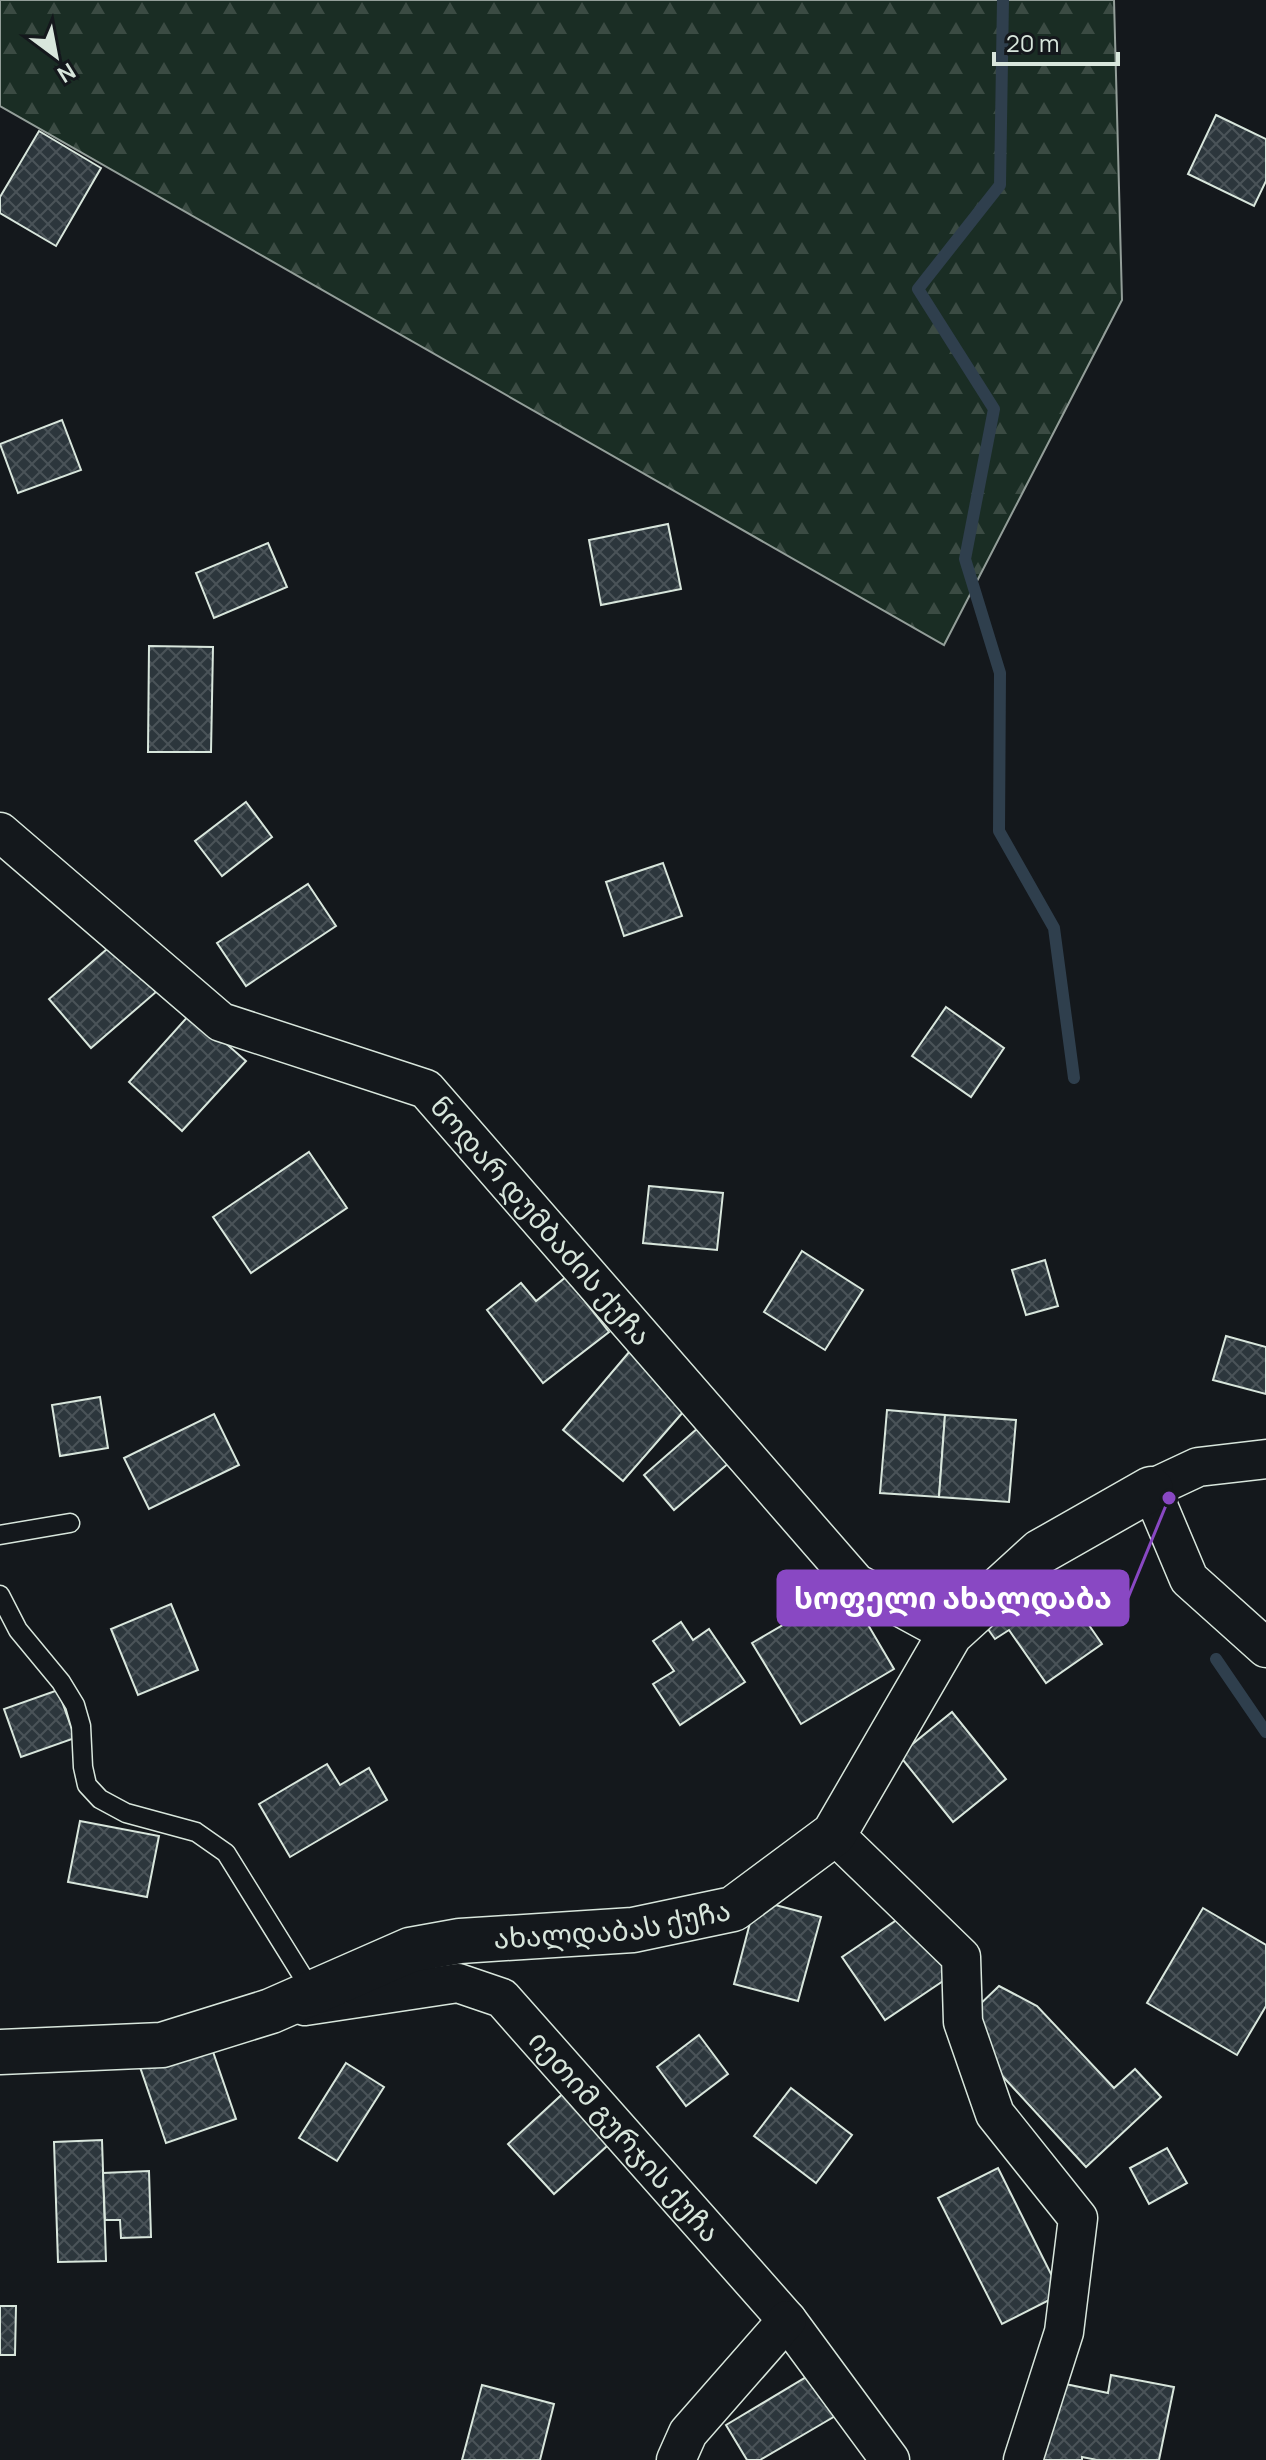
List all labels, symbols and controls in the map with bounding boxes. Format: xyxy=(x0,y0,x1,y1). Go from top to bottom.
north arrow xyxy=(16,16,96,96)
scale bar xyxy=(994,16,1118,66)
text: 20 m xyxy=(1006,26,1059,59)
text: N xyxy=(52,56,81,90)
street label: ნოდარ დუმბაძის ქუჩა xyxy=(422,1087,661,1353)
callout: სოფელი ახალდაბა xyxy=(778,1571,1128,1625)
text: სოფელი ახალდაბა xyxy=(794,1577,1112,1618)
street label: ახალდაბას ქუჩა xyxy=(492,1890,734,1957)
street label: იეთიმ გურჯის ქუჩა xyxy=(521,2022,729,2250)

